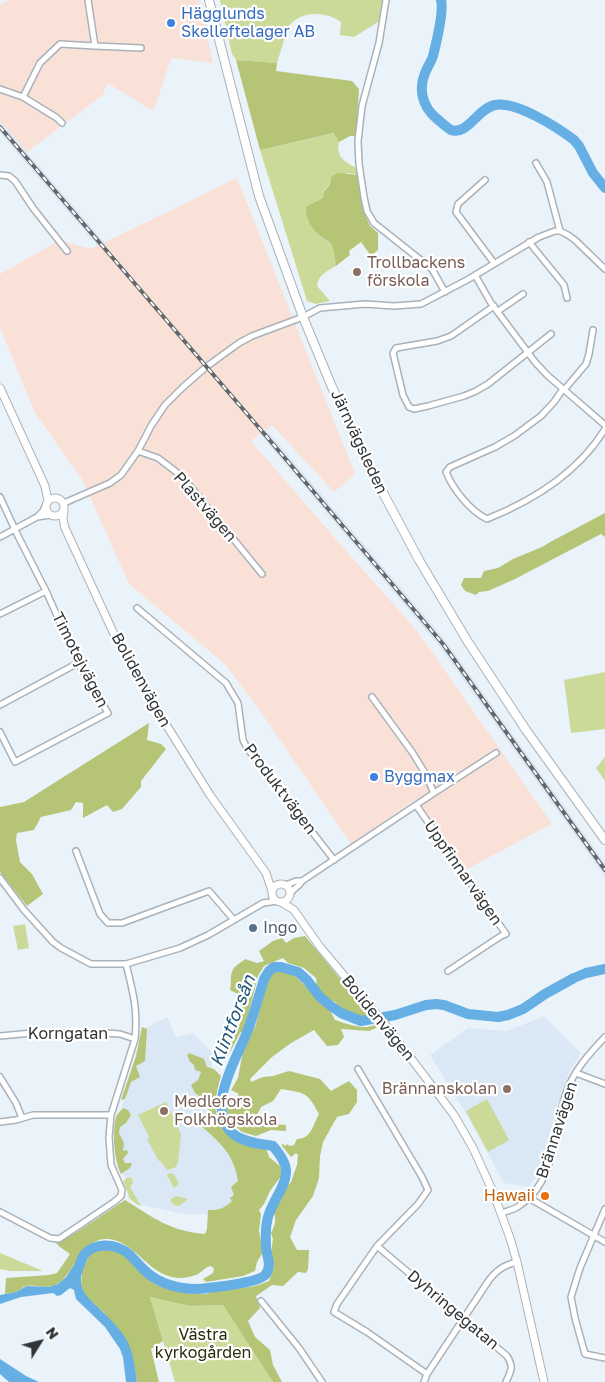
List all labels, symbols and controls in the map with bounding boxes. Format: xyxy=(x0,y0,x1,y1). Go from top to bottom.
place label: Hägglunds Skelleftelager AB xyxy=(181,4,315,42)
marker: Hägglunds Skelleftelager AB xyxy=(165,17,177,29)
place label: Trollbackens förskola xyxy=(367,253,465,291)
marker: Trollbackens förskola xyxy=(351,266,363,278)
street label: Järnvägsleden xyxy=(326,387,392,497)
street label: Plastvägen xyxy=(169,468,241,546)
street label: Timotejvägen xyxy=(48,609,112,711)
street label: Bolidenvägen xyxy=(107,629,175,731)
street label: Produktvägen xyxy=(240,740,320,838)
place label: Byggmax xyxy=(384,767,455,787)
marker: Byggmax xyxy=(368,771,380,783)
street label: Uppfinnarvägen xyxy=(420,817,506,929)
place label: Ingo xyxy=(263,918,297,938)
marker: Ingo xyxy=(247,922,259,934)
street label: Bolidenvägen xyxy=(337,971,419,1065)
water label: Klintforsån xyxy=(206,972,260,1070)
street label: Korngatan xyxy=(28,1024,108,1044)
place label: Brännanskolan xyxy=(382,1079,497,1099)
street label: Brännavägen xyxy=(532,1079,582,1181)
marker: Brännanskolan xyxy=(501,1083,513,1095)
place label: Medlefors Folkhögskola xyxy=(174,1092,277,1130)
marker: Medlefors Folkhögskola xyxy=(158,1105,170,1117)
place label: Hawaii xyxy=(484,1186,535,1206)
marker: Hawaii xyxy=(539,1190,551,1202)
street label: Dyhringegatan xyxy=(403,1266,503,1354)
north arrow xyxy=(15,1317,65,1367)
text: N xyxy=(43,1324,63,1342)
park label: Västra kyrkogården xyxy=(155,1325,251,1363)

